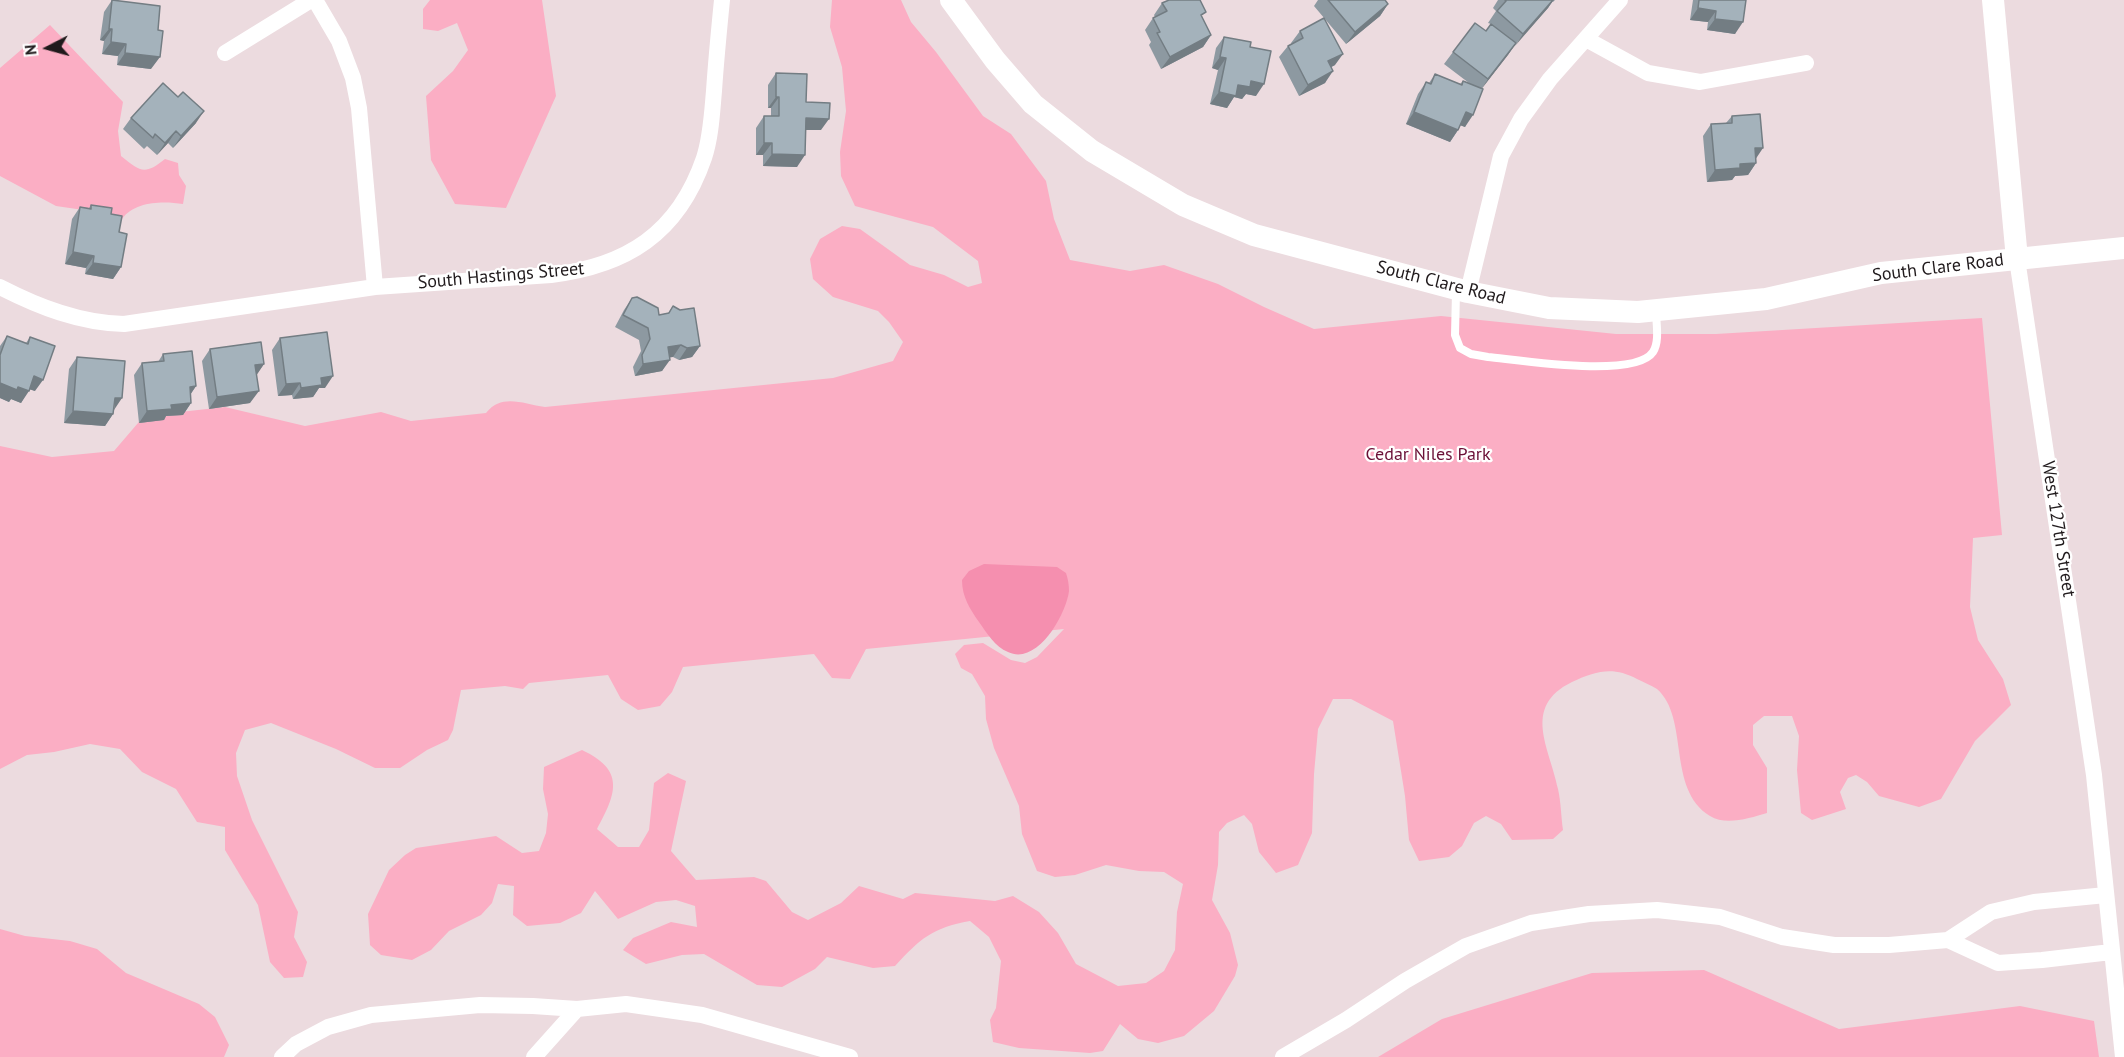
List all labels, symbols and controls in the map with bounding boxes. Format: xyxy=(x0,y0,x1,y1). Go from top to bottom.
north arrow xyxy=(18,18,78,78)
text: N xyxy=(20,44,41,56)
street label: South Clare Road xyxy=(1871,249,2005,287)
street label: South Clare Road xyxy=(1374,257,1508,309)
street label: South Hastings Street xyxy=(417,258,585,294)
park label: Cedar Niles Park xyxy=(1365,444,1491,466)
street label: West 127th Street xyxy=(2037,459,2079,599)

